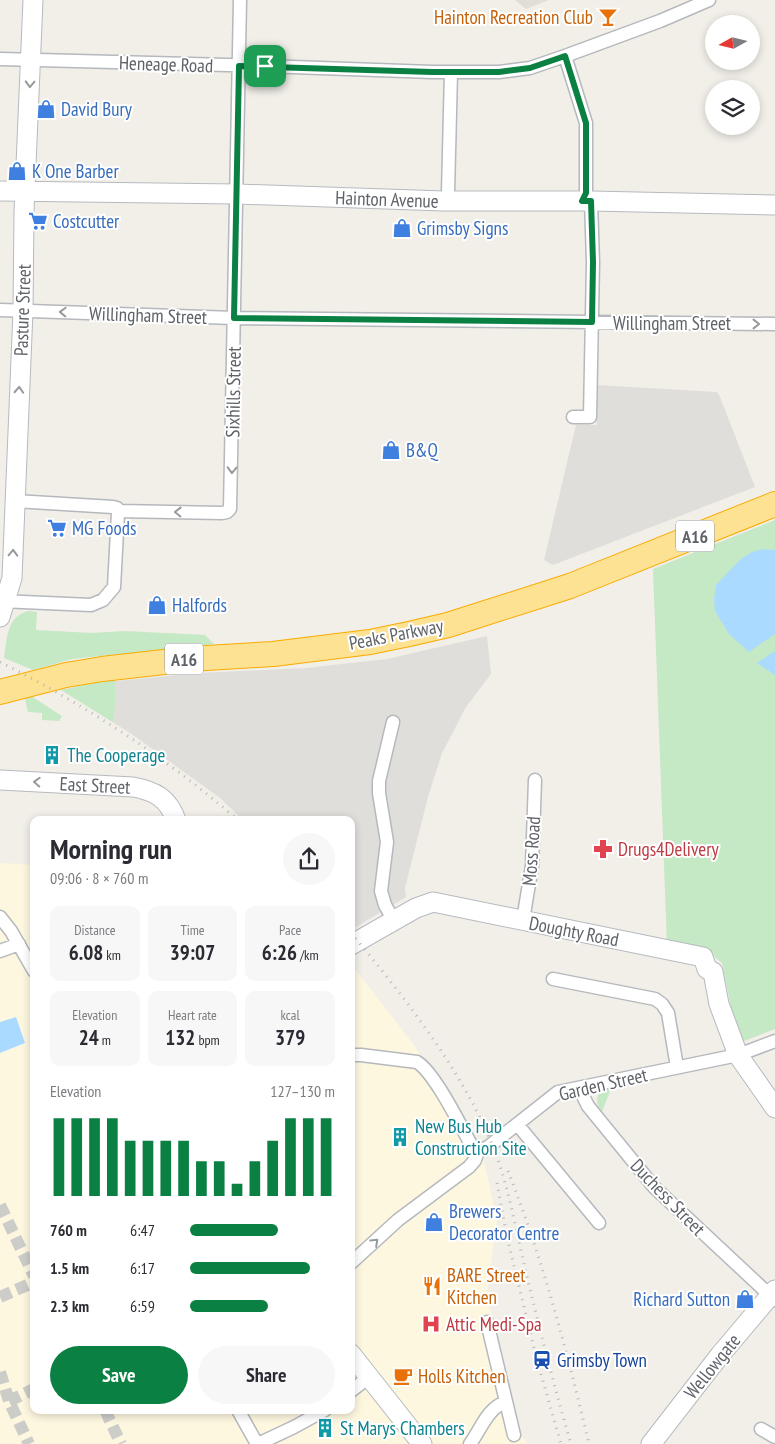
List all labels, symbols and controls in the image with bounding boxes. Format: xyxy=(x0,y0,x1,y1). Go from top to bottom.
place label: Hainton Recreation Club xyxy=(434,5,593,29)
bar icon: Hainton Recreation Club xyxy=(597,6,619,28)
north arrow xyxy=(705,15,760,70)
map controls xyxy=(705,15,760,135)
pin xyxy=(244,45,286,87)
street label: Heneage Road xyxy=(118,50,214,78)
icon: arrive xyxy=(251,52,279,80)
one-way arrow xyxy=(24,80,35,88)
button: layers xyxy=(705,80,760,135)
place label: David Bury xyxy=(61,97,133,121)
shop icon: David Bury xyxy=(35,98,57,120)
place label: K One Barber xyxy=(32,159,119,183)
shop icon: K One Barber xyxy=(6,160,28,182)
street label: Hainton Avenue xyxy=(335,185,439,213)
place label: Costcutter xyxy=(53,209,120,233)
supermarket icon: Costcutter xyxy=(27,210,49,232)
place label: Grimsby Signs xyxy=(417,216,508,240)
shop icon: Grimsby Signs xyxy=(391,217,413,239)
street label: Pasture Street xyxy=(8,263,36,356)
street label: Willingham Street xyxy=(89,301,208,329)
one-way arrow xyxy=(59,307,66,317)
street label: Willingham Street xyxy=(613,311,732,335)
one-way arrow xyxy=(752,319,760,329)
street label: Sixhills Street xyxy=(220,345,246,438)
one-way arrow xyxy=(14,386,25,394)
place label: B&Q xyxy=(406,438,438,462)
shop icon: B&Q xyxy=(380,439,402,461)
one-way arrow xyxy=(226,466,237,474)
one-way arrow xyxy=(174,507,182,517)
place label: MG Foods xyxy=(72,516,136,540)
supermarket icon: MG Foods xyxy=(46,517,68,539)
road number: A16 xyxy=(676,520,714,552)
one-way arrow xyxy=(7,548,18,556)
place label: Halfords xyxy=(172,593,227,617)
shop icon: Halfords xyxy=(146,594,168,616)
street label: Peaks Parkway xyxy=(347,613,446,655)
road number: A16 xyxy=(165,644,203,674)
place label: The Cooperage xyxy=(67,743,165,767)
building icon: The Cooperage xyxy=(41,744,63,766)
street label: East Street xyxy=(59,771,132,799)
one-way arrow xyxy=(33,777,41,788)
street label: Moss Road xyxy=(517,815,545,887)
text: Morning run xyxy=(50,830,172,867)
button: share xyxy=(283,833,335,885)
place label: Drugs4Delivery xyxy=(618,837,719,861)
pharmacy icon: Drugs4Delivery xyxy=(592,838,614,860)
text: 09:06 · 8 × 760 m xyxy=(50,868,148,888)
street label: Doughty Road xyxy=(527,911,621,951)
text: Distance xyxy=(74,921,115,939)
text: Time xyxy=(180,921,205,939)
text: Pace xyxy=(279,921,301,939)
text: 6.08 xyxy=(69,939,103,966)
text: 39:07 xyxy=(170,939,215,966)
text: 6:26 xyxy=(262,939,297,966)
text: km xyxy=(103,946,121,964)
text: /km xyxy=(297,946,319,964)
text: Elevation xyxy=(72,1006,117,1024)
text: Heart rate xyxy=(168,1006,217,1024)
text: kcal xyxy=(281,1006,300,1024)
text: 24 xyxy=(79,1024,99,1051)
text: 132 xyxy=(165,1024,195,1051)
text: 379 xyxy=(275,1024,305,1051)
text: m xyxy=(99,1031,111,1049)
text: bpm xyxy=(195,1031,220,1049)
street label: Garden Street xyxy=(556,1062,650,1106)
text: Elevation xyxy=(50,1081,101,1101)
text: 127–130 m xyxy=(270,1081,335,1101)
place label: New Bus Hub Construction Site xyxy=(415,1114,527,1160)
building icon: New Bus Hub Construction Site xyxy=(389,1126,411,1148)
street label: Duchess Street xyxy=(626,1154,711,1241)
place label: Brewers Decorator Centre xyxy=(449,1199,559,1245)
shop icon: Brewers Decorator Centre xyxy=(423,1211,445,1233)
text: 760 m xyxy=(50,1220,87,1240)
text: 6:47 xyxy=(130,1220,155,1240)
one-way arrow xyxy=(369,1239,378,1248)
text: 1.5 km xyxy=(50,1258,89,1278)
text: 6:17 xyxy=(130,1258,155,1278)
place label: BARE Street Kitchen xyxy=(447,1263,526,1309)
restaurant icon: BARE Street Kitchen xyxy=(421,1275,443,1297)
place label: Richard Sutton xyxy=(633,1287,730,1311)
shop icon: Richard Sutton xyxy=(734,1288,756,1310)
text: 2.3 km xyxy=(50,1296,89,1316)
text: 6:59 xyxy=(130,1296,155,1316)
place label: Attic Medi-Spa xyxy=(446,1312,542,1336)
hospital icon: Attic Medi-Spa xyxy=(420,1313,442,1335)
street label: Wellowgate xyxy=(679,1329,746,1403)
button: Save xyxy=(50,1346,188,1404)
button: Share xyxy=(198,1346,335,1404)
place label: Grimsby Town xyxy=(557,1348,647,1372)
station icon: Grimsby Town xyxy=(531,1349,553,1371)
place label: Holls Kitchen xyxy=(418,1364,506,1388)
cafe icon: Holls Kitchen xyxy=(392,1365,414,1387)
place label: St Marys Chambers xyxy=(340,1416,465,1440)
building icon: St Marys Chambers xyxy=(314,1417,336,1439)

